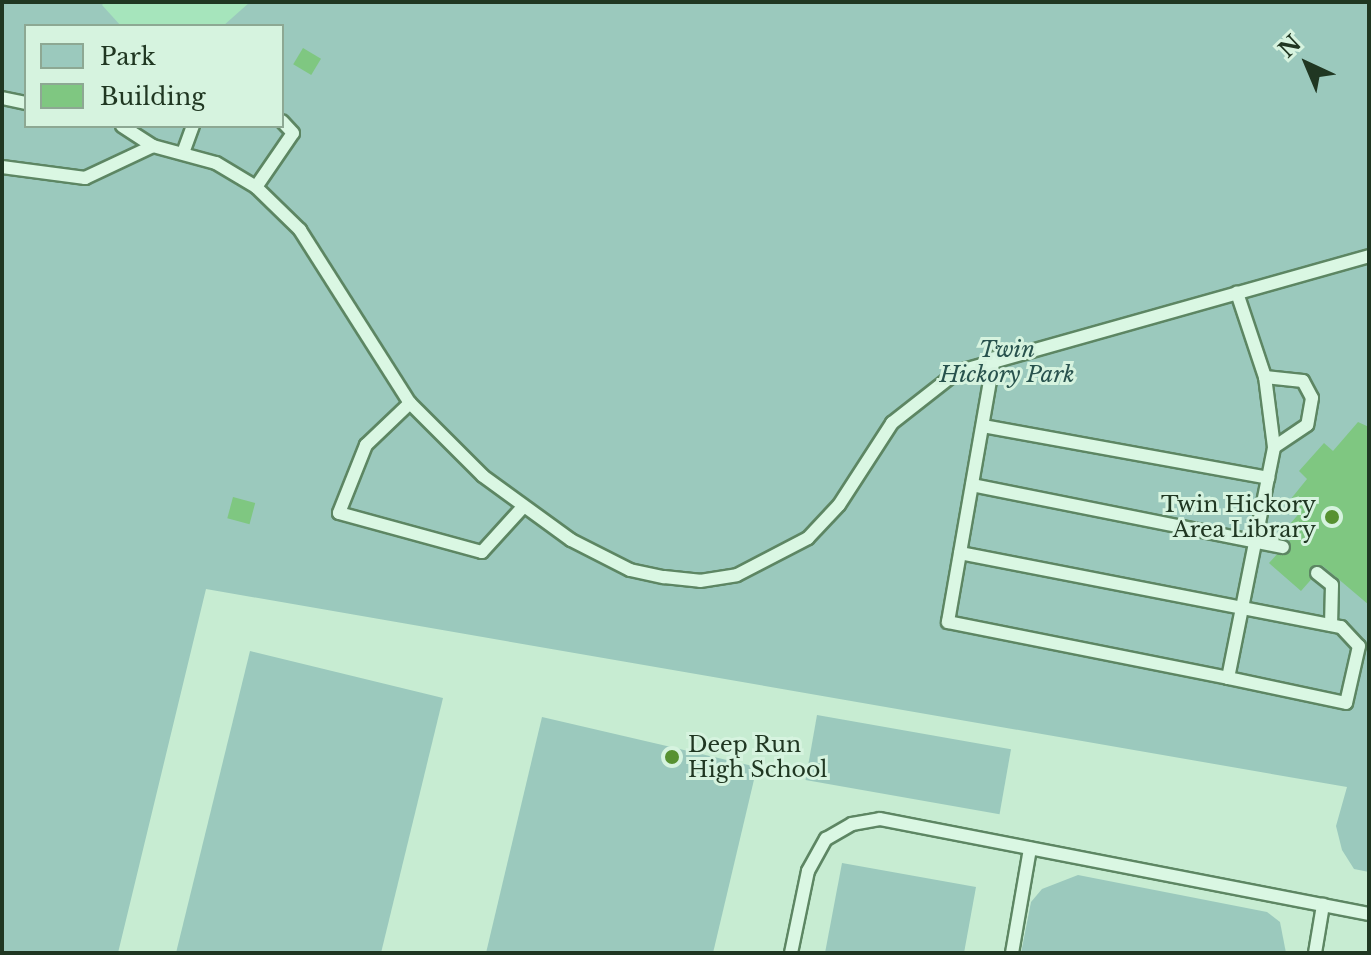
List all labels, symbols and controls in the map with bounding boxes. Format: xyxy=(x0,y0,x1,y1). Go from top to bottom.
legend xyxy=(24,24,284,128)
north arrow xyxy=(1267,24,1347,104)
text: N xyxy=(1273,29,1307,63)
text: Park xyxy=(100,42,156,71)
text: Building xyxy=(100,82,206,111)
park label: Twin Hickory Park xyxy=(940,336,1074,388)
place label: Twin Hickory Area Library xyxy=(1161,491,1316,542)
marker: Twin Hickory Area Library xyxy=(1323,508,1341,526)
place label: Deep Run High School xyxy=(688,731,828,782)
marker: Deep Run High School xyxy=(663,748,681,766)

